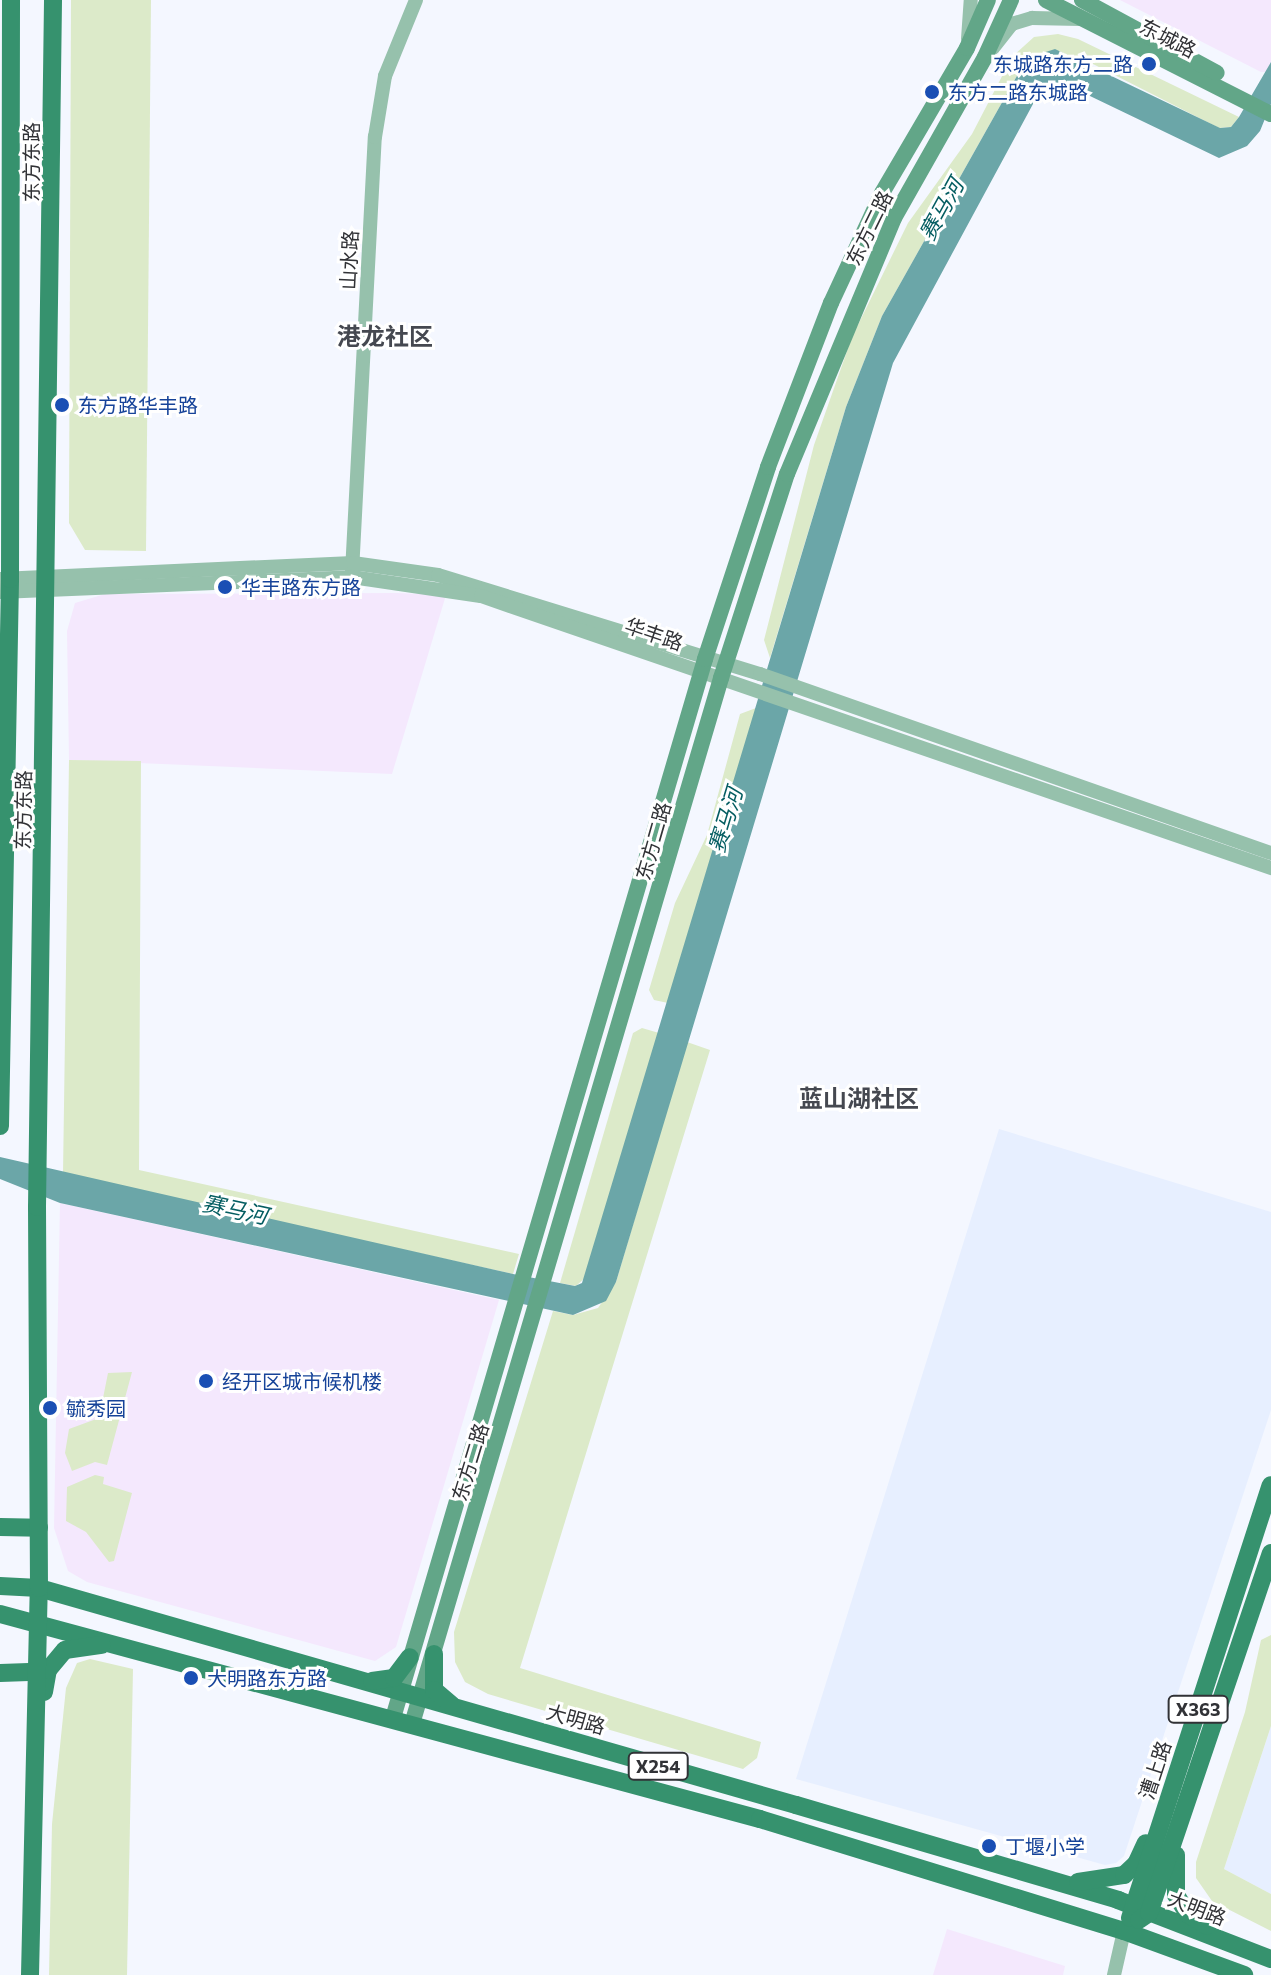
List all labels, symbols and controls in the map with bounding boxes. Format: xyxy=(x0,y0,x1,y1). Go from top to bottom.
street label: 东城路 xyxy=(1136,14,1200,62)
place label: 东城路东方二路 xyxy=(993,52,1133,76)
marker: 东城路东方二路 xyxy=(1140,55,1158,73)
place label: 东方二路东城路 xyxy=(948,80,1088,104)
marker: 东方二路东城路 xyxy=(923,83,941,101)
street label: 东方东路 xyxy=(19,122,43,202)
water label: 赛马河 xyxy=(913,174,969,244)
street label: 东方二路 xyxy=(841,187,897,269)
street label: 山水路 xyxy=(335,229,363,291)
district label: 港龙社区 xyxy=(337,322,433,350)
place label: 东方路华丰路 xyxy=(78,393,198,417)
marker: 东方路华丰路 xyxy=(53,396,71,414)
place label: 华丰路东方路 xyxy=(241,575,361,599)
marker: 华丰路东方路 xyxy=(216,578,234,596)
street label: 华丰路 xyxy=(622,613,686,655)
street label: 东方东路 xyxy=(10,770,36,850)
water label: 赛马河 xyxy=(703,785,747,855)
street label: 东方二路 xyxy=(630,799,676,883)
district label: 蓝山湖社区 xyxy=(799,1084,919,1112)
water label: 赛马河 xyxy=(200,1189,270,1229)
place label: 经开区城市候机楼 xyxy=(222,1369,382,1393)
marker: 经开区城市候机楼 xyxy=(197,1372,215,1390)
place label: 毓秀园 xyxy=(66,1396,126,1420)
marker: 毓秀园 xyxy=(41,1399,59,1417)
street label: 东方二路 xyxy=(447,1420,493,1504)
place label: 大明路东方路 xyxy=(207,1666,327,1690)
marker: 大明路东方路 xyxy=(182,1669,200,1687)
road number: X363 xyxy=(1166,1695,1230,1723)
street label: 大明路 xyxy=(544,1699,608,1739)
street label: 漕上路 xyxy=(1134,1738,1176,1802)
road number: X254 xyxy=(626,1752,690,1780)
place label: 丁堰小学 xyxy=(1005,1834,1085,1858)
marker: 丁堰小学 xyxy=(980,1837,998,1855)
street label: 大明路 xyxy=(1165,1886,1229,1930)

